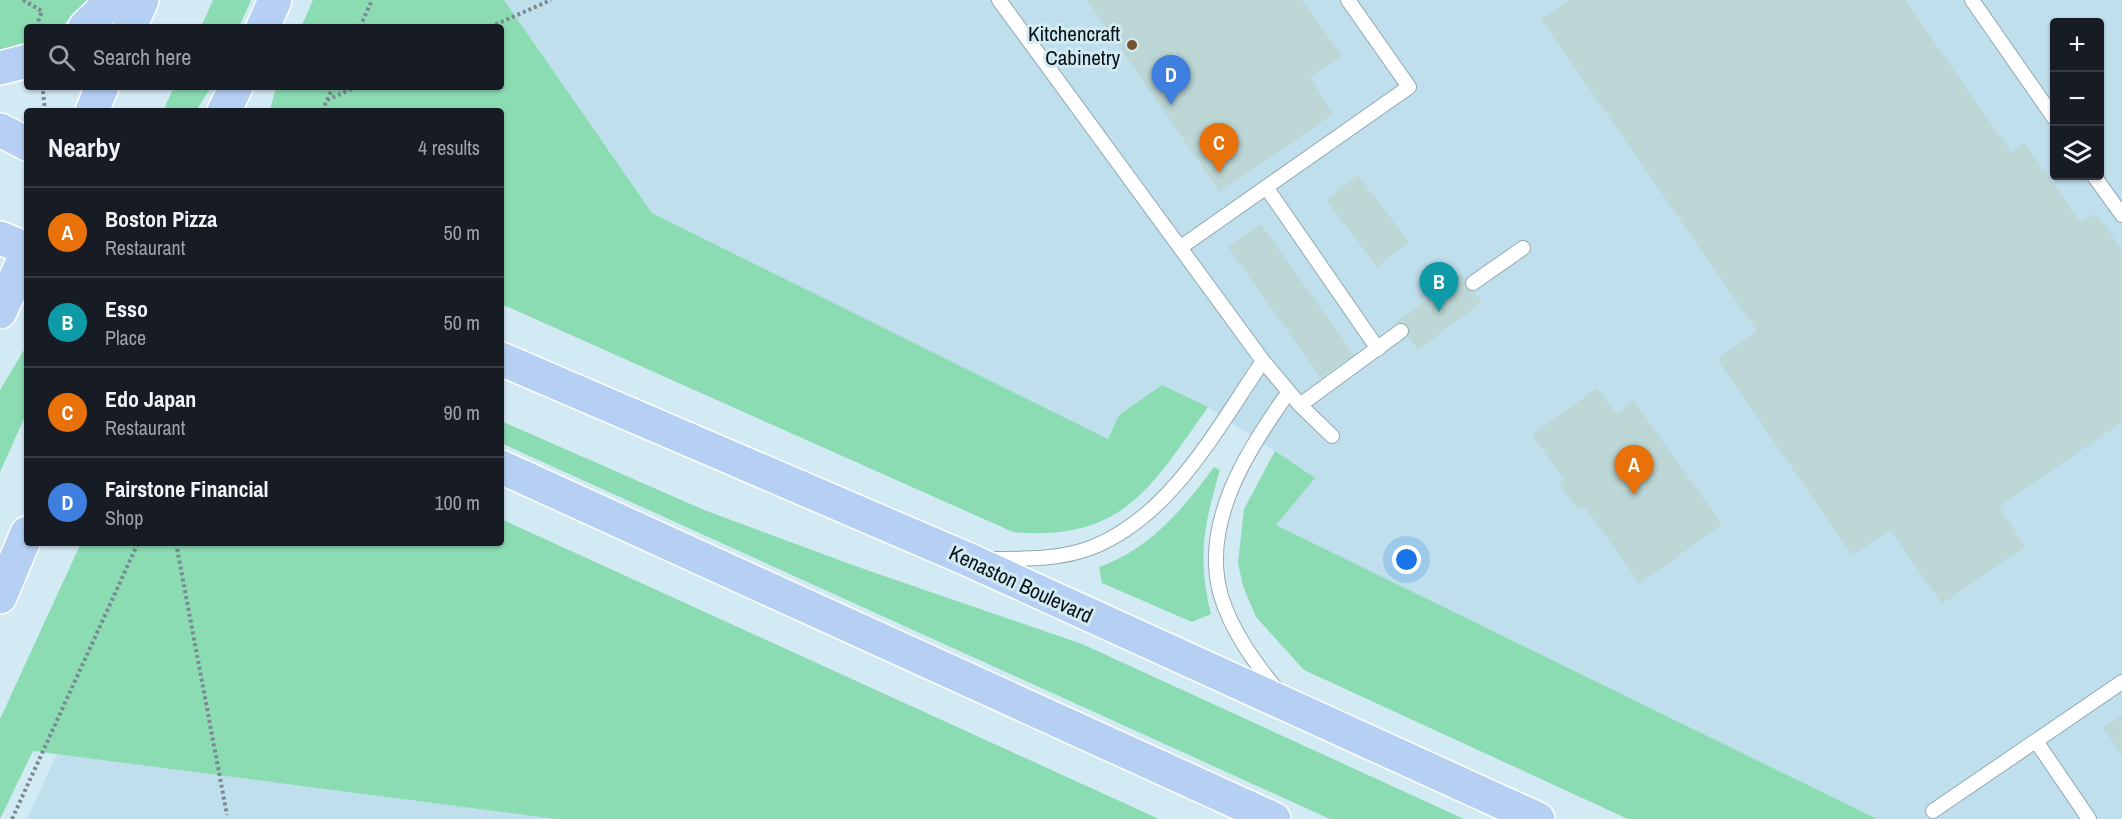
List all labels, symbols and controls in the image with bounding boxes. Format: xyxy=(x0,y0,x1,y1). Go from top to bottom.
map controls xyxy=(2050,18,2104,180)
button: + xyxy=(2050,18,2104,72)
place label: Kitchencraft Cabinetry xyxy=(1028,19,1120,72)
search box xyxy=(24,24,504,90)
marker: Kitchencraft Cabinetry xyxy=(1125,38,1139,52)
icon: search xyxy=(45,41,78,74)
text: Search here xyxy=(93,42,191,72)
pin: D xyxy=(1152,56,1190,105)
button: − xyxy=(2050,72,2104,126)
pin: C xyxy=(1200,124,1238,173)
button: layers xyxy=(2050,126,2104,180)
text: Nearby xyxy=(48,130,120,165)
text: 4 results xyxy=(418,134,480,161)
text: Boston Pizza xyxy=(105,204,217,234)
text: A xyxy=(62,219,73,246)
text: 50 m xyxy=(444,219,480,246)
text: Restaurant xyxy=(105,234,185,261)
pin: B xyxy=(1420,262,1458,312)
text: Esso xyxy=(105,294,148,324)
text: B xyxy=(62,309,73,336)
text: 50 m xyxy=(444,309,480,336)
text: Place xyxy=(105,324,146,351)
text: Edo Japan xyxy=(105,384,196,414)
text: C xyxy=(62,399,73,426)
text: 90 m xyxy=(444,399,480,426)
text: Restaurant xyxy=(105,414,185,441)
pin: A xyxy=(1614,446,1654,495)
text: Fairstone Financial xyxy=(105,474,269,504)
text: D xyxy=(62,489,73,516)
text: 100 m xyxy=(434,489,480,516)
text: Shop xyxy=(105,504,143,531)
street label: Kenaston Boulevard xyxy=(945,538,1097,630)
your location xyxy=(1392,545,1421,574)

